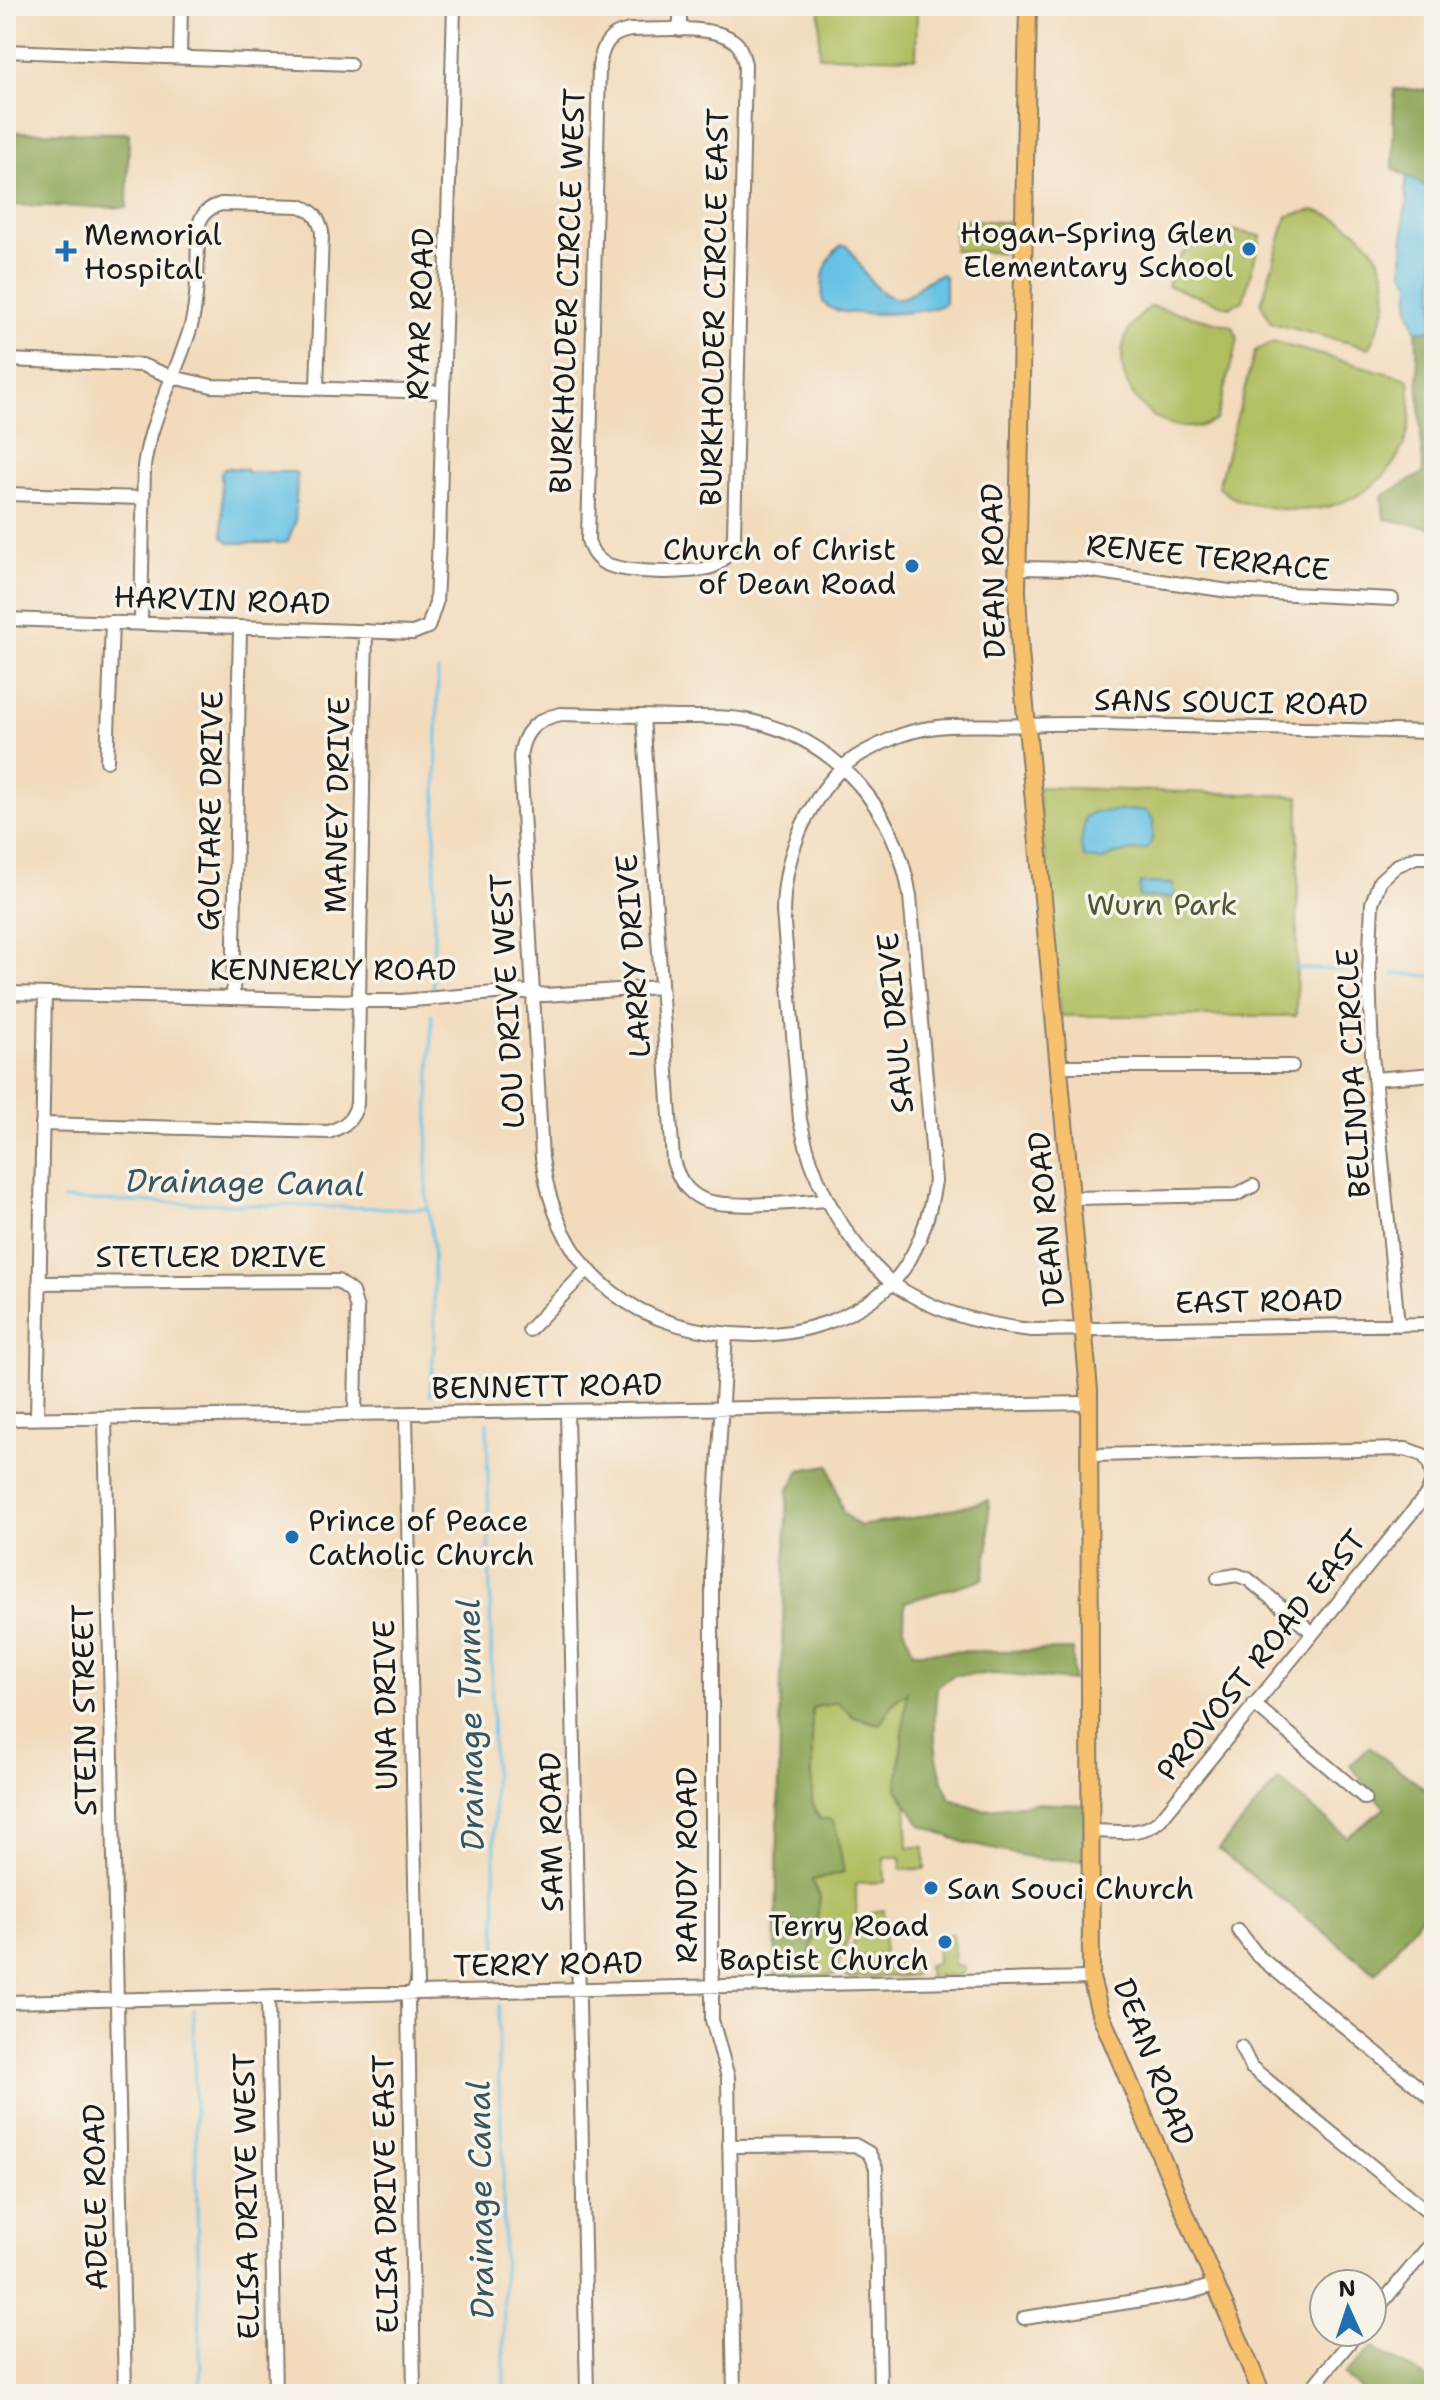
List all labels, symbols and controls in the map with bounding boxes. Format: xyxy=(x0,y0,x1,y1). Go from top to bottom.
street label: BURKHOLDER CIRCLE WEST xyxy=(539,87,595,495)
street label: BURKHOLDER CIRCLE EAST xyxy=(690,107,738,507)
place label: Hogan-Spring Glen Elementary School xyxy=(960,212,1233,287)
place label: Memorial Hospital xyxy=(84,214,222,289)
street label: RYAR ROAD xyxy=(396,227,444,401)
marker: Memorial Hospital xyxy=(55,240,77,262)
marker: Hogan-Spring Glen Elementary School xyxy=(1240,240,1258,258)
street label: DEAN ROAD xyxy=(971,483,1015,659)
street label: RENEE TERRACE xyxy=(1084,524,1332,590)
place label: Church of Christ of Dean Road xyxy=(663,529,896,604)
marker: Church of Christ of Dean Road xyxy=(903,557,921,575)
street label: HARVIN ROAD xyxy=(113,576,331,624)
street label: SANS SOUCI ROAD xyxy=(1094,679,1368,725)
street label: GOLTARE DRIVE xyxy=(187,690,233,932)
street label: MANEY DRIVE xyxy=(315,696,359,914)
street label: LARRY DRIVE xyxy=(605,853,661,1059)
street label: LOU DRIVE WEST xyxy=(480,872,534,1130)
park label: Wurn Park xyxy=(1086,884,1238,925)
street label: SAUL DRIVE xyxy=(867,931,923,1115)
street label: BELINDA CIRCLE xyxy=(1326,947,1380,1199)
street label: KENNERLY ROAD xyxy=(210,949,456,990)
street label: DEAN ROAD xyxy=(1018,1130,1074,1308)
water label: Drainage Canal xyxy=(125,1158,365,1206)
street label: STETLER DRIVE xyxy=(95,1236,327,1277)
street label: EAST ROAD xyxy=(1175,1279,1343,1323)
street label: BENNETT ROAD xyxy=(431,1363,663,1409)
place label: Prince of Peace Catholic Church xyxy=(308,1500,535,1575)
street label: PROVOST ROAD EAST xyxy=(1147,1521,1375,1789)
marker: Prince of Peace Catholic Church xyxy=(283,1528,301,1546)
water label: Drainage Tunnel xyxy=(446,1598,494,1852)
street label: STEIN STREET xyxy=(62,1603,106,1817)
street label: UNA DRIVE xyxy=(363,1619,407,1791)
street label: SAM ROAD xyxy=(529,1751,573,1913)
street label: RANDY ROAD xyxy=(666,1767,707,1963)
place label: San Souci Church xyxy=(947,1868,1194,1909)
marker: San Souci Church xyxy=(922,1879,940,1897)
place label: Terry Road Baptist Church xyxy=(719,1905,929,1980)
marker: Terry Road Baptist Church xyxy=(936,1933,954,1951)
street label: TERRY ROAD xyxy=(453,1942,643,1986)
street label: DEAN ROAD xyxy=(1103,1973,1205,2151)
street label: ELISA DRIVE WEST xyxy=(223,2052,269,2340)
street label: ELISA DRIVE EAST xyxy=(362,2054,408,2334)
water label: Drainage Canal xyxy=(456,2080,504,2320)
street label: ADELE ROAD xyxy=(73,2103,117,2291)
north arrow xyxy=(1308,2268,1388,2348)
text: N xyxy=(1338,2274,1356,2303)

